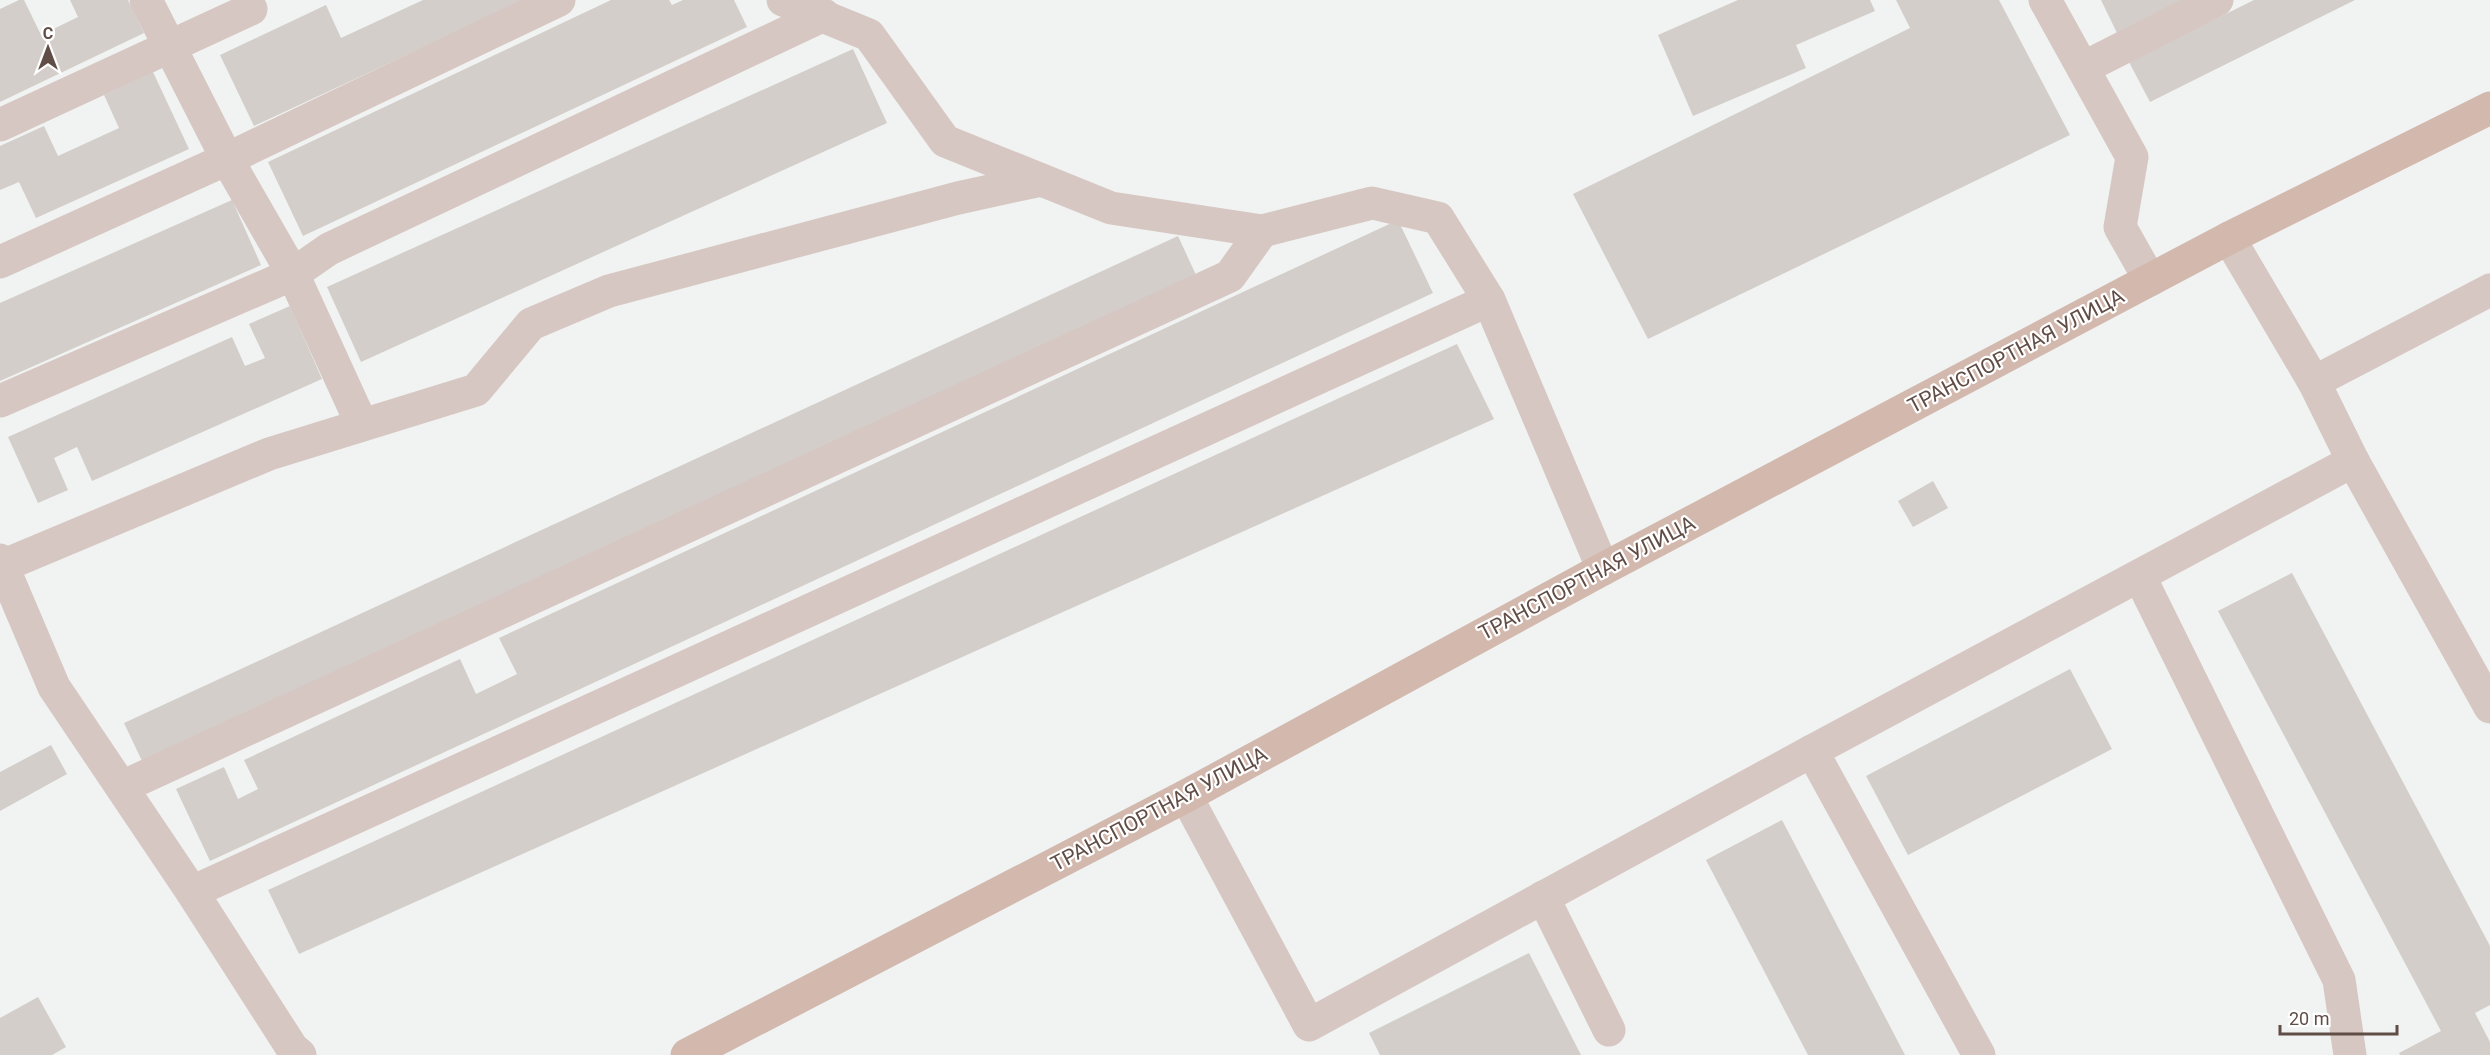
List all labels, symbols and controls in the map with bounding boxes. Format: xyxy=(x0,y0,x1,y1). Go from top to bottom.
north arrow xyxy=(18,18,78,78)
text: С xyxy=(43,24,53,43)
street label: ТРАНСПОРТНАЯ УЛИЦА xyxy=(1904,284,2128,418)
street label: ТРАНСПОРТНАЯ УЛИЦА xyxy=(1475,511,1699,645)
street label: ТРАНСПОРТНАЯ УЛИЦА xyxy=(1047,742,1271,876)
scale bar xyxy=(2280,998,2397,1036)
text: 20 m xyxy=(2289,1008,2329,1029)

